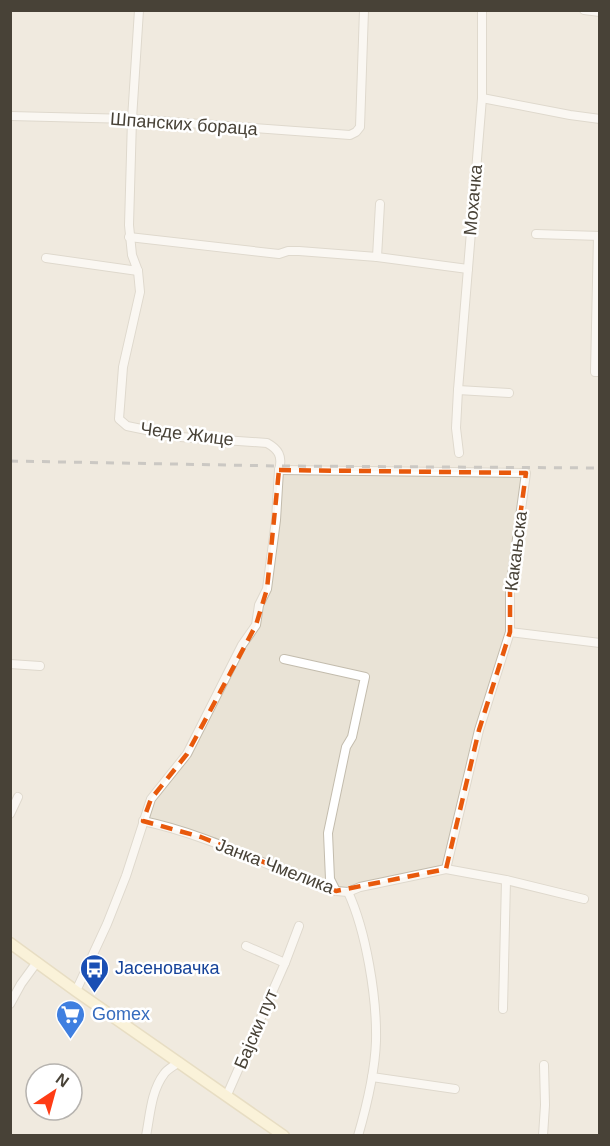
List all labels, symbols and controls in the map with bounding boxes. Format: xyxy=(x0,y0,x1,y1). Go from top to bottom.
street label: Шпанских бораца xyxy=(110,109,259,139)
street label: Мохачка xyxy=(460,163,486,236)
street label: Чеде Жице xyxy=(139,418,235,450)
street label: Какањска xyxy=(501,509,531,592)
street label: Јанка Чмелика xyxy=(213,834,338,898)
bus stop icon: Јасеновачка xyxy=(78,952,110,994)
place label: Јасеновачка xyxy=(115,958,221,978)
street label: Бајски пут xyxy=(230,986,282,1072)
supermarket icon: Gomex xyxy=(55,998,87,1040)
place label: Gomex xyxy=(92,1004,150,1024)
north arrow xyxy=(24,1062,84,1122)
text: N xyxy=(53,1070,72,1091)

